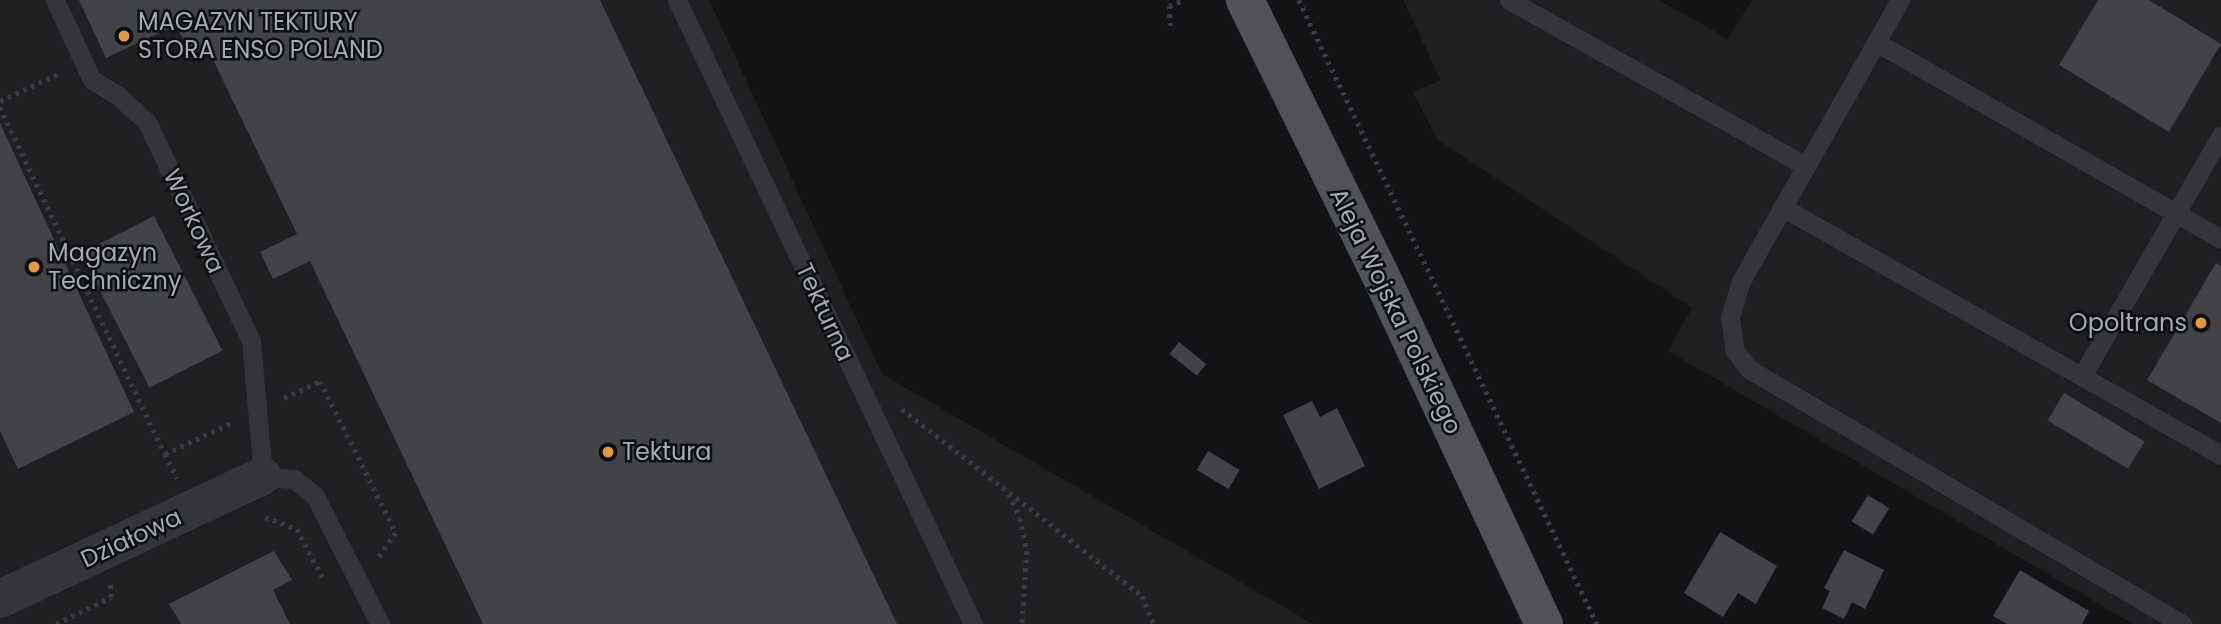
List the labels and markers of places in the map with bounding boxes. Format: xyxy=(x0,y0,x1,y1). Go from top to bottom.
place label: MAGAZYN TEKTURY STORA ENSO POLAND xyxy=(138,8,383,64)
marker: MAGAZYN TEKTURY STORA ENSO POLAND xyxy=(116,28,132,44)
place label: Magazyn Techniczny xyxy=(48,239,181,295)
marker: Magazyn Techniczny xyxy=(26,259,42,275)
place label: Opoltrans xyxy=(2069,309,2187,337)
marker: Opoltrans xyxy=(2193,315,2209,331)
place label: Tektura xyxy=(622,438,711,466)
marker: Tektura xyxy=(600,444,616,460)

